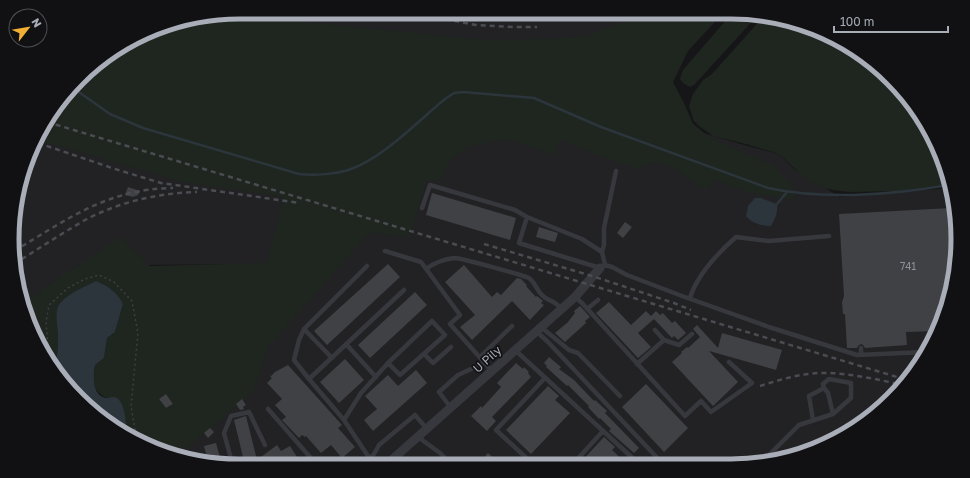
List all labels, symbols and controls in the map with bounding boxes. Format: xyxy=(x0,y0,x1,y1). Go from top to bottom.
north arrow xyxy=(8,8,48,48)
scale bar xyxy=(834,8,948,34)
text: 100 m xyxy=(840,14,874,29)
text: N xyxy=(29,16,45,30)
house number: 741 xyxy=(900,260,916,272)
street label: U Pily xyxy=(470,342,505,376)

